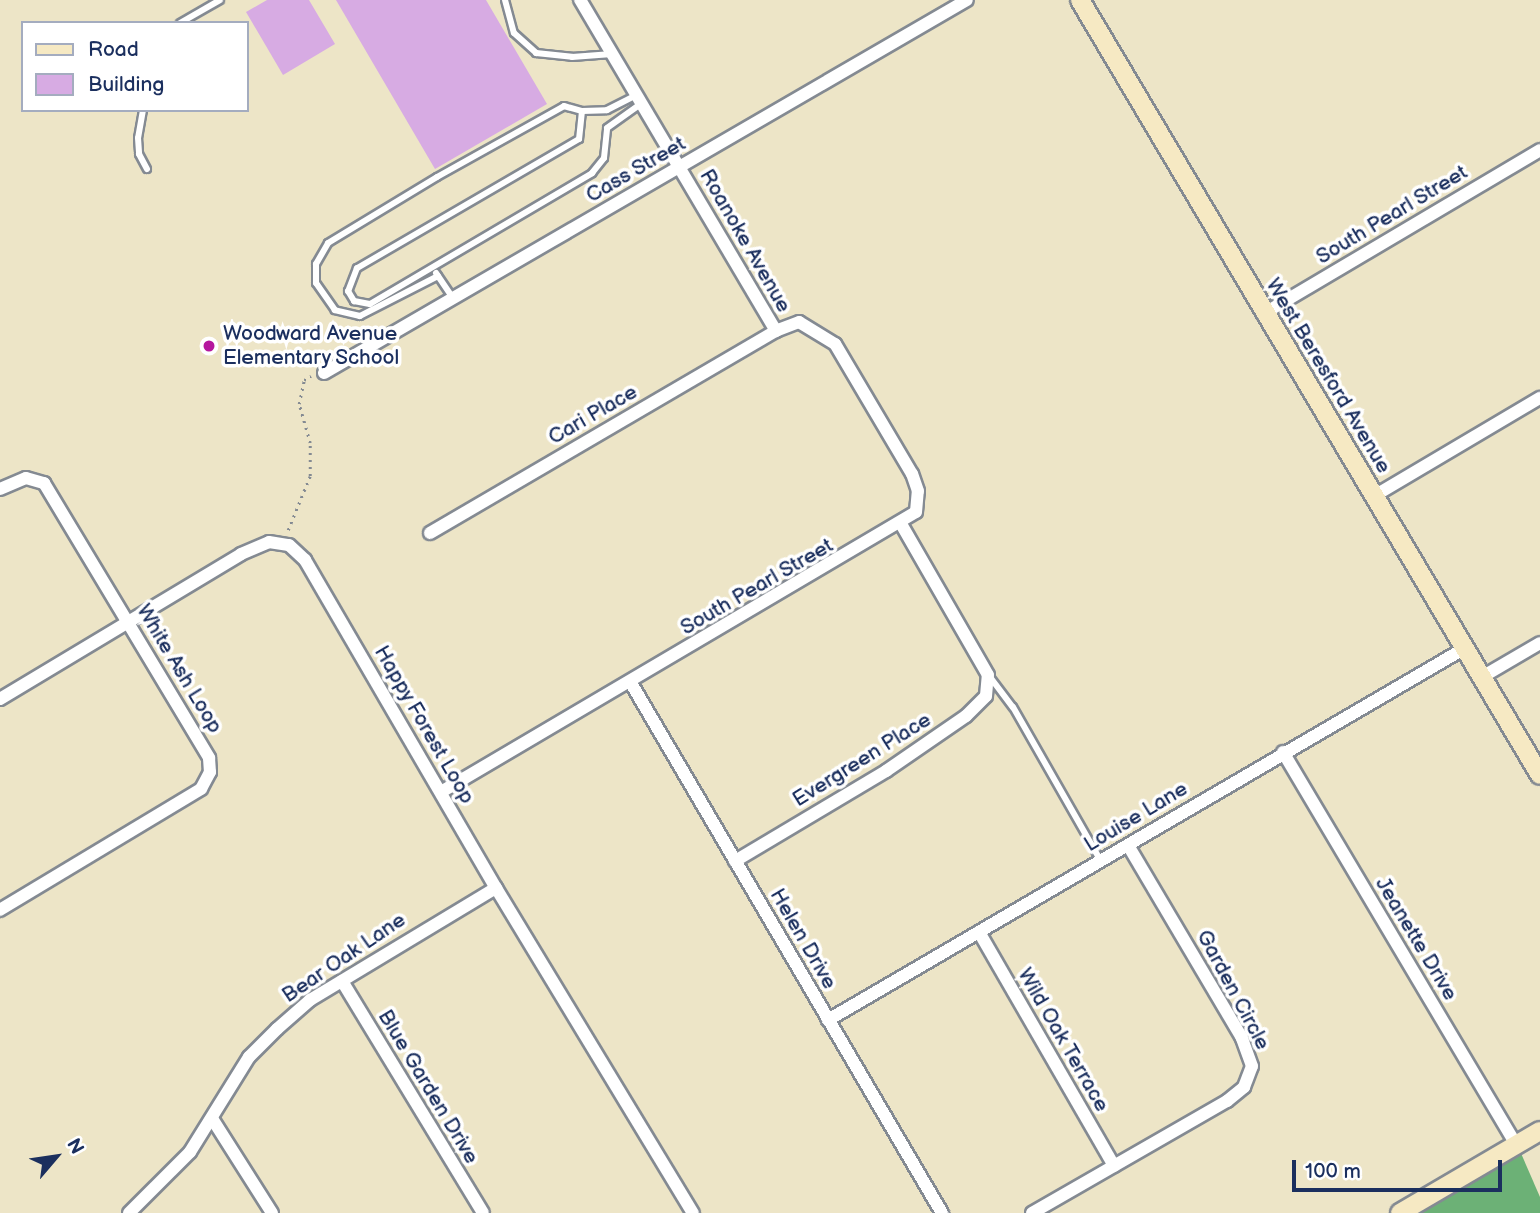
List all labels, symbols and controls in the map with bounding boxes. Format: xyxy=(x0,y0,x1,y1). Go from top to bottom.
legend xyxy=(21,21,248,112)
text: Road xyxy=(88,37,139,62)
text: Building xyxy=(88,72,164,97)
street label: Cass Street xyxy=(582,131,690,209)
street label: South Pearl Street xyxy=(1312,160,1472,270)
street label: Roanoke Avenue xyxy=(694,165,796,317)
street label: West Beresford Avenue xyxy=(1260,274,1396,478)
place label: Woodward Avenue Elementary School xyxy=(223,321,401,371)
marker: Woodward Avenue Elementary School xyxy=(201,338,217,354)
street label: Cari Place xyxy=(544,380,642,450)
street label: South Pearl Street xyxy=(676,533,838,641)
street label: White Ash Loop xyxy=(131,600,227,738)
street label: Happy Forest Loop xyxy=(368,641,480,809)
street label: Evergreen Place xyxy=(788,707,936,813)
street label: Louise Lane xyxy=(1080,776,1192,858)
street label: Jeanette Drive xyxy=(1369,873,1463,1005)
street label: Helen Drive xyxy=(764,884,842,994)
street label: Bear Oak Lane xyxy=(278,908,410,1008)
street label: Garden Circle xyxy=(1191,926,1275,1054)
street label: Wild Oak Terrace xyxy=(1012,964,1114,1116)
street label: Blue Garden Drive xyxy=(372,1005,484,1169)
north arrow xyxy=(21,1122,91,1192)
text: N xyxy=(61,1135,88,1158)
scale bar xyxy=(1295,1146,1505,1190)
text: 100 m xyxy=(1305,1159,1361,1184)

